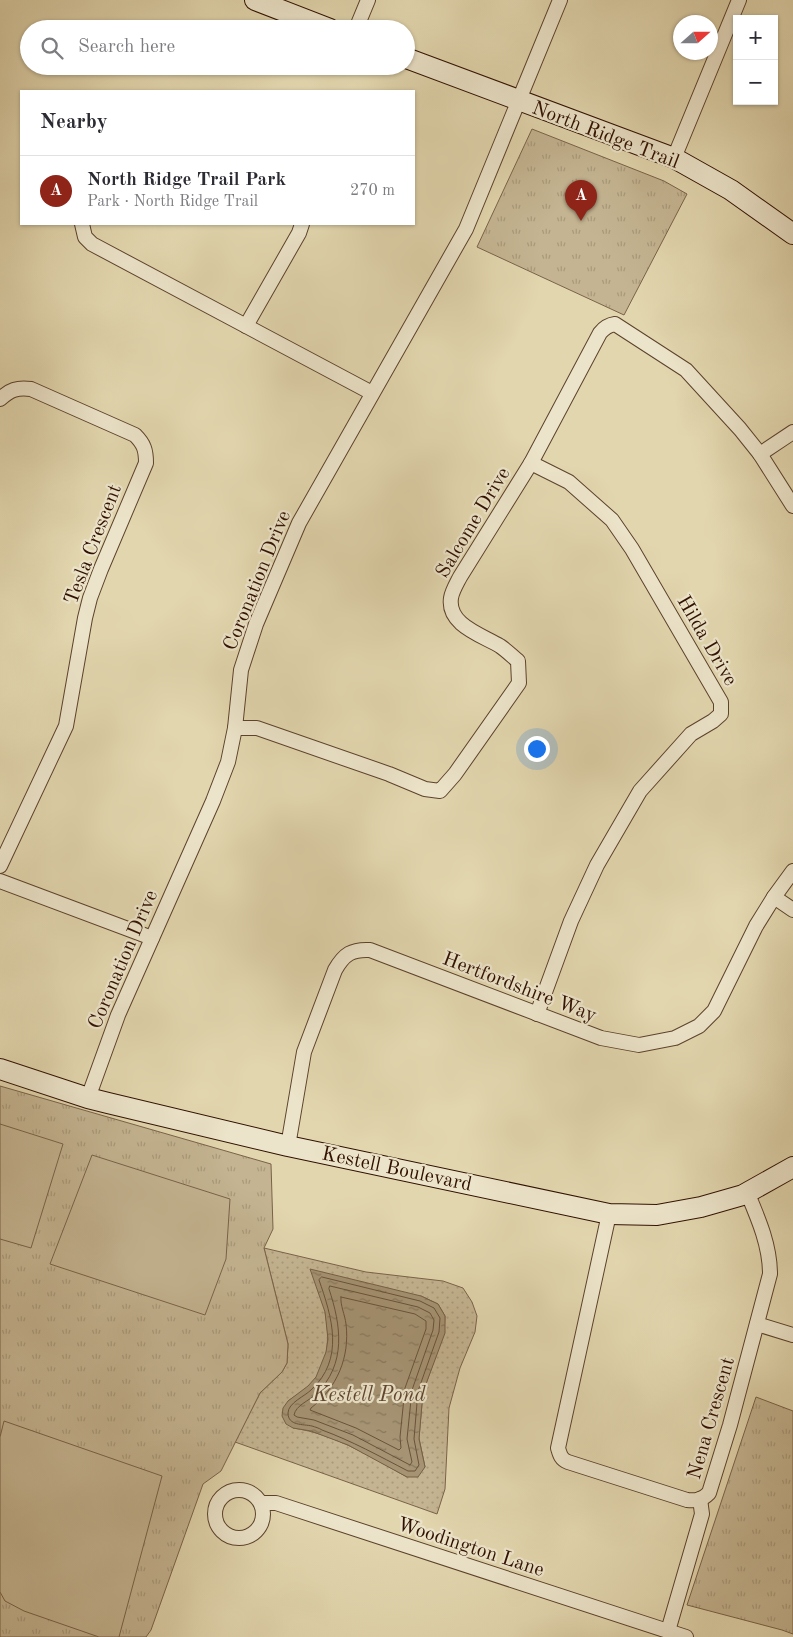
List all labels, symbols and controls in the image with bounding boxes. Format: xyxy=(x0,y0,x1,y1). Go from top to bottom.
north arrow xyxy=(673,15,718,60)
map controls xyxy=(733,15,778,105)
button: + xyxy=(733,15,778,60)
search box xyxy=(20,20,415,75)
icon: search xyxy=(38,34,66,62)
text: Search here xyxy=(78,38,175,57)
button: − xyxy=(733,60,778,105)
street label: North Ridge Trail xyxy=(529,99,682,173)
text: Nearby xyxy=(40,112,108,133)
text: North Ridge Trail Park xyxy=(87,171,286,190)
pin: A xyxy=(565,180,597,221)
text: A xyxy=(50,183,62,199)
text: 270 m xyxy=(350,183,395,199)
text: Park · North Ridge Trail xyxy=(87,194,258,210)
street label: Salcome Drive xyxy=(433,464,514,582)
street label: Tesla Crescent xyxy=(62,482,126,608)
street label: Coronation Drive xyxy=(221,508,295,654)
street label: Hilda Drive xyxy=(672,592,740,690)
your location xyxy=(524,736,550,762)
street label: Coronation Drive xyxy=(86,887,162,1032)
street label: Hertfordshire Way xyxy=(440,949,599,1027)
street label: Kestell Boulevard xyxy=(320,1144,474,1196)
street label: Nena Crescent xyxy=(685,1355,739,1482)
water label: Kestell Pond xyxy=(311,1385,427,1406)
street label: Woodington Lane xyxy=(394,1515,546,1581)

